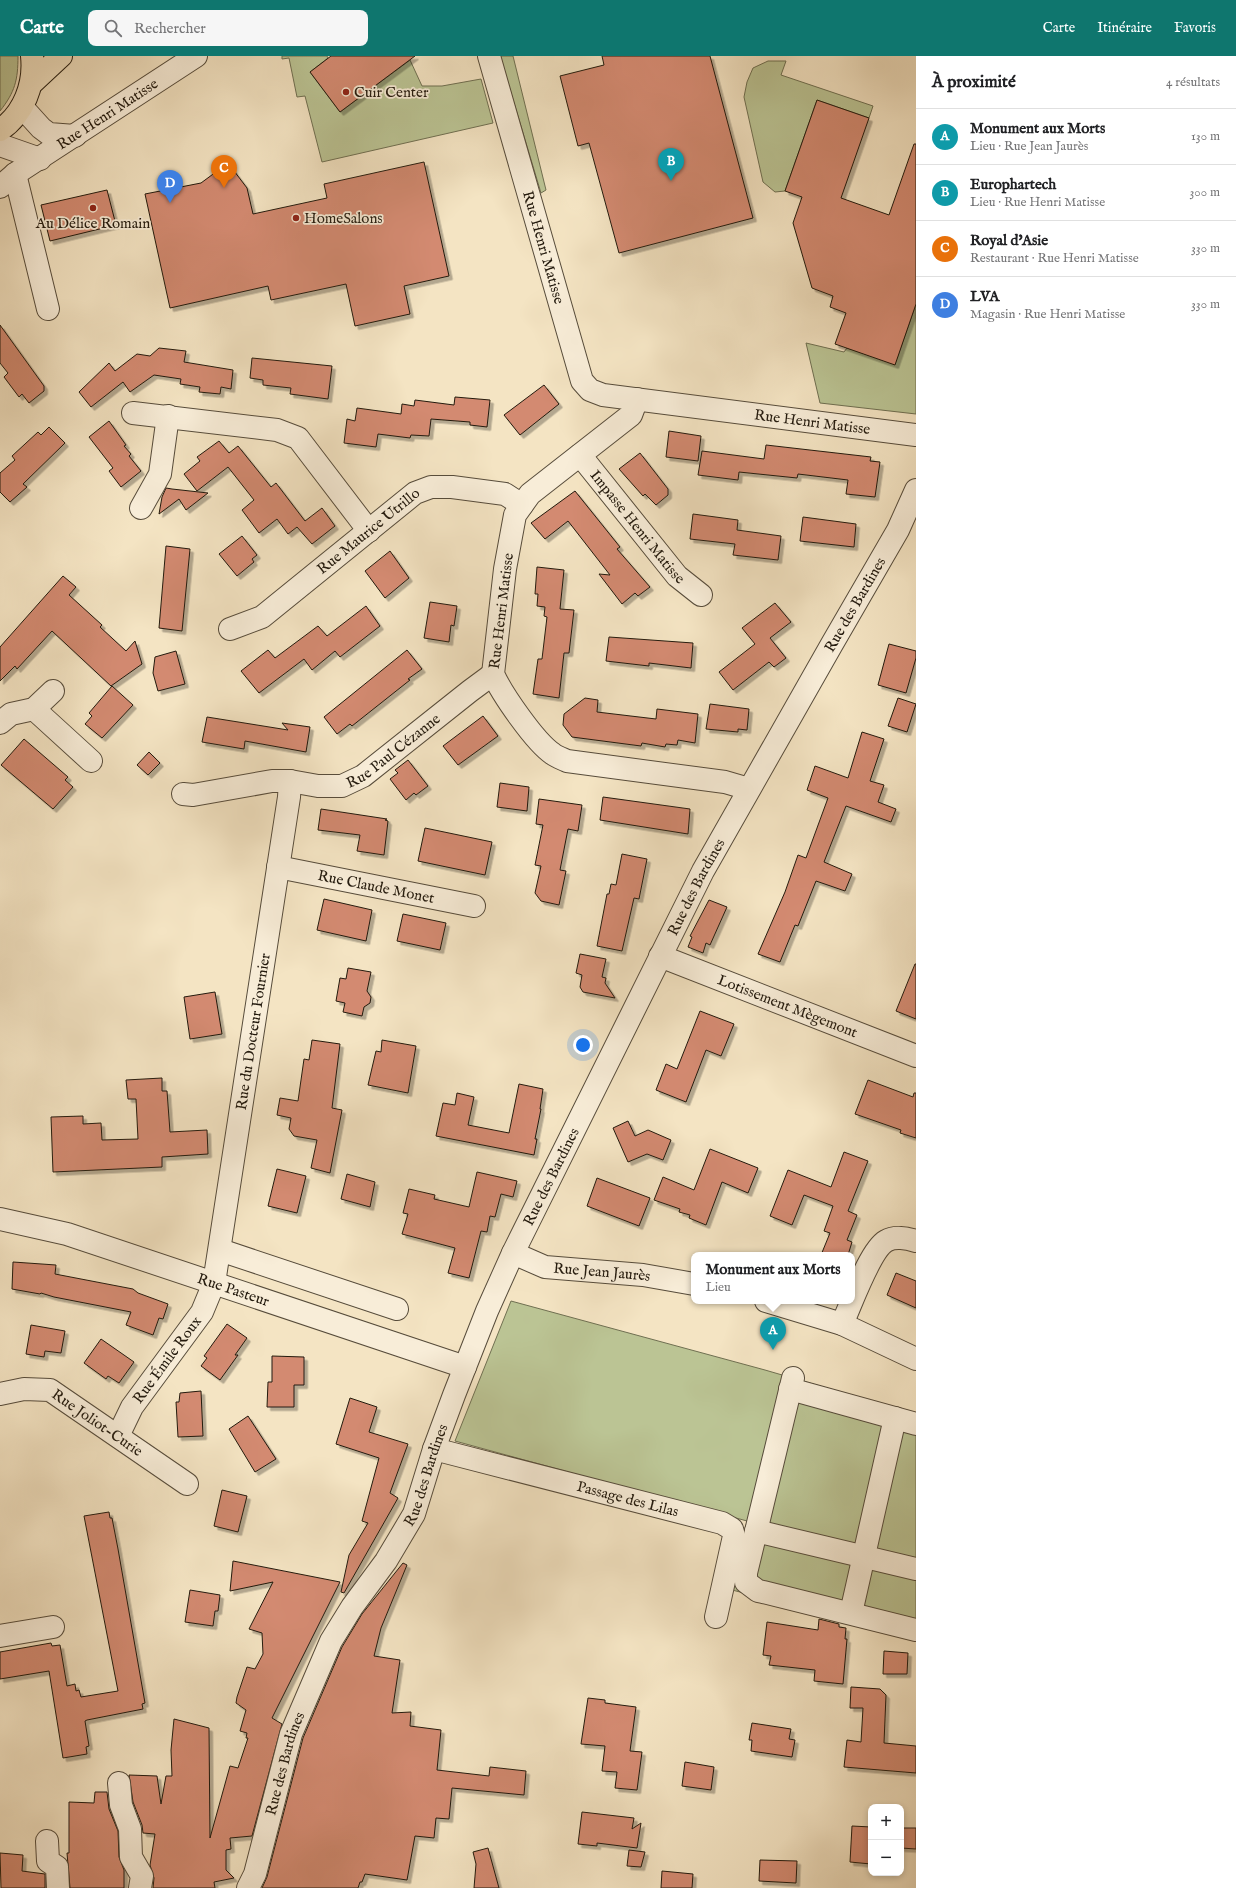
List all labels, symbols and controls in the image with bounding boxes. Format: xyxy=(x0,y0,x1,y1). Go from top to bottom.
search box xyxy=(88,10,368,46)
text: Carte xyxy=(20,16,64,40)
icon: search xyxy=(102,17,124,39)
text: Rechercher xyxy=(134,19,206,38)
text: Carte xyxy=(1043,19,1075,37)
text: Itinéraire xyxy=(1097,19,1152,37)
text: Favoris xyxy=(1174,19,1216,37)
text: À proximité xyxy=(932,72,1016,93)
street label: Rue Henri Matisse xyxy=(53,74,162,154)
text: 4 résultats xyxy=(1166,74,1220,91)
place label: Cuir Center xyxy=(354,83,429,102)
marker: Cuir Center xyxy=(341,87,351,97)
text: Monument aux Morts xyxy=(970,119,1105,138)
text: A xyxy=(941,128,949,145)
text: 130 m xyxy=(1191,128,1220,145)
text: Lieu · Rue Jean Jaurès xyxy=(970,138,1088,155)
pin: B xyxy=(658,148,684,181)
pin: C xyxy=(211,155,237,188)
pin: D xyxy=(157,170,183,203)
text: Europhartech xyxy=(970,175,1056,194)
text: B xyxy=(941,184,949,201)
text: 300 m xyxy=(1189,184,1220,201)
street label: Rue Henri Matisse xyxy=(518,189,569,306)
text: Lieu · Rue Henri Matisse xyxy=(970,194,1105,211)
marker: Au Délice Romain xyxy=(88,203,98,213)
place label: HomeSalons xyxy=(304,209,383,228)
marker: HomeSalons xyxy=(291,213,301,223)
place label: Au Délice Romain xyxy=(35,214,150,233)
text: Royal d'Asie xyxy=(970,231,1048,250)
text: C xyxy=(940,240,950,257)
text: 330 m xyxy=(1191,240,1220,257)
text: Restaurant · Rue Henri Matisse xyxy=(970,250,1139,267)
text: LVA xyxy=(970,287,999,306)
text: D xyxy=(940,296,950,313)
text: 330 m xyxy=(1191,296,1220,313)
text: Magasin · Rue Henri Matisse xyxy=(970,306,1125,323)
street label: Rue Henri Matisse xyxy=(753,405,872,439)
street label: Impasse Henri Matisse xyxy=(586,466,688,589)
street label: Rue Maurice Utrillo xyxy=(313,484,424,579)
street label: Rue Henri Matisse xyxy=(485,552,518,670)
street label: Rue des Bardines xyxy=(820,554,890,656)
street label: Rue Paul Cézanne xyxy=(343,709,444,793)
street label: Rue des Bardines xyxy=(663,835,730,939)
street label: Rue Claude Monet xyxy=(316,866,436,908)
street label: Rue du Docteur Fournier xyxy=(232,951,275,1112)
street label: Lotissement Mègemont xyxy=(715,970,860,1042)
your location xyxy=(573,1035,593,1055)
street label: Rue des Bardines xyxy=(519,1125,584,1229)
popup xyxy=(691,1252,855,1304)
street label: Rue Jean Jaurès xyxy=(553,1259,652,1286)
text: Monument aux Morts xyxy=(705,1260,841,1279)
street label: Rue Pasteur xyxy=(195,1269,272,1311)
text: Lieu xyxy=(705,1279,731,1296)
street label: Rue Émile Roux xyxy=(129,1312,206,1407)
pin: A xyxy=(760,1317,786,1350)
street label: Rue Joliot-Curie xyxy=(48,1385,146,1461)
street label: Rue des Bardines xyxy=(400,1421,452,1530)
street label: Passage des Lilas xyxy=(575,1477,681,1521)
street label: Rue des Bardines xyxy=(261,1709,309,1817)
map controls xyxy=(868,1804,904,1876)
button: + xyxy=(868,1804,904,1840)
button: − xyxy=(868,1840,904,1876)

